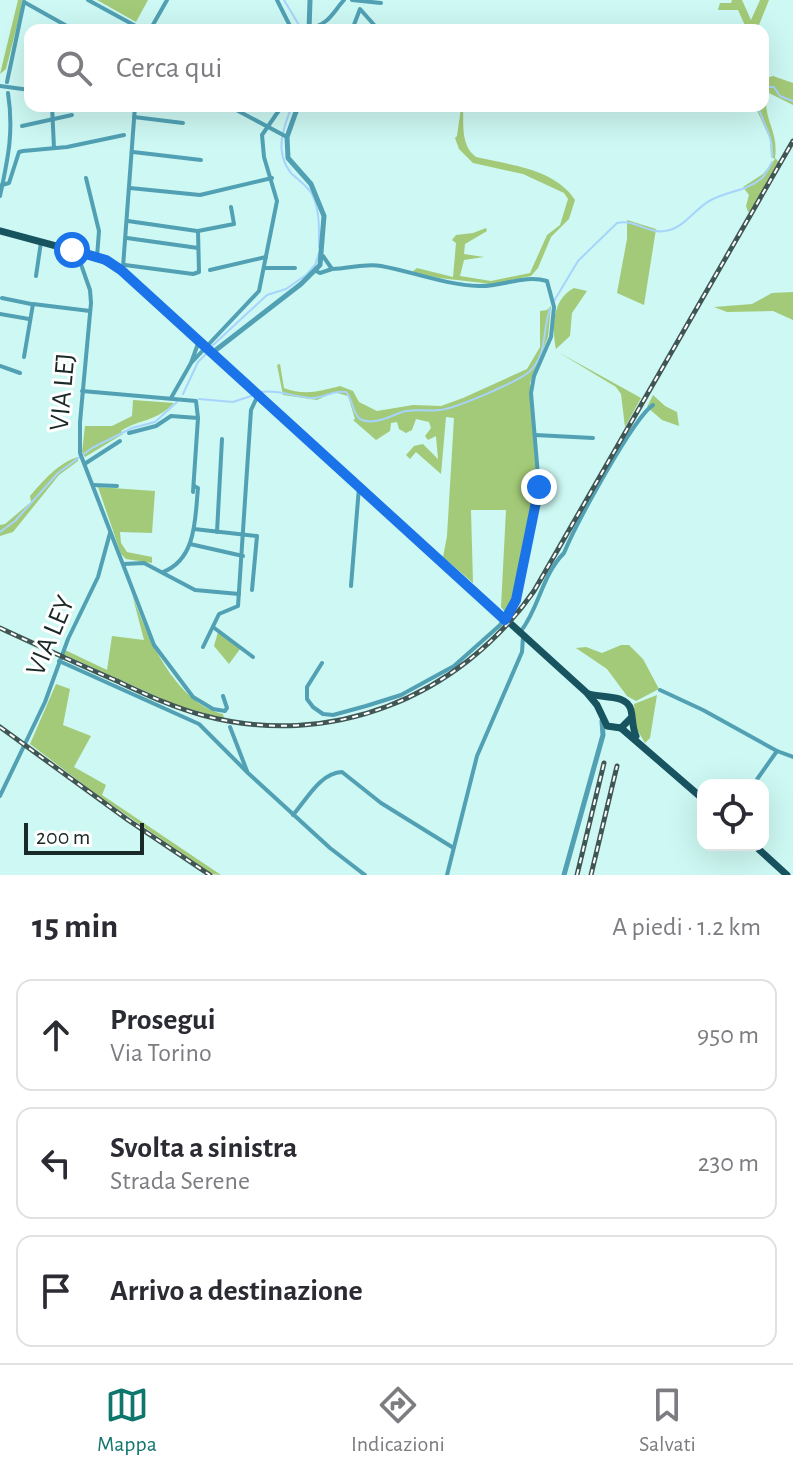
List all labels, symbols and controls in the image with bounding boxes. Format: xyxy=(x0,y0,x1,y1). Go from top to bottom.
search box xyxy=(24,24,769,112)
icon: search xyxy=(52,46,96,90)
text: Cerca qui xyxy=(116,53,222,83)
route start xyxy=(54,232,90,268)
street label: VIA LEJ xyxy=(46,352,80,432)
route end xyxy=(521,469,557,505)
street label: VIA LEY xyxy=(22,592,80,680)
map controls xyxy=(697,779,769,851)
button: locate xyxy=(697,779,769,851)
scale bar xyxy=(24,819,144,855)
text: 200 m xyxy=(36,826,90,848)
text: 15 min xyxy=(32,910,118,944)
text: A piedi · 1.2 km xyxy=(612,914,761,940)
text: Prosegui xyxy=(110,1005,216,1035)
icon: ahead xyxy=(34,1013,78,1057)
text: 950 m xyxy=(697,1022,759,1048)
text: Via Torino xyxy=(110,1040,212,1066)
text: Svolta a sinistra xyxy=(110,1133,297,1163)
icon: left xyxy=(34,1141,78,1185)
text: 230 m xyxy=(698,1150,759,1176)
text: Strada Serene xyxy=(110,1168,250,1194)
icon: arrive xyxy=(34,1269,78,1313)
text: Arrivo a destinazione xyxy=(110,1276,363,1306)
tab: Mappa xyxy=(97,1383,157,1457)
tab: Indicazioni xyxy=(351,1383,445,1457)
tab: Salvati xyxy=(639,1383,696,1457)

